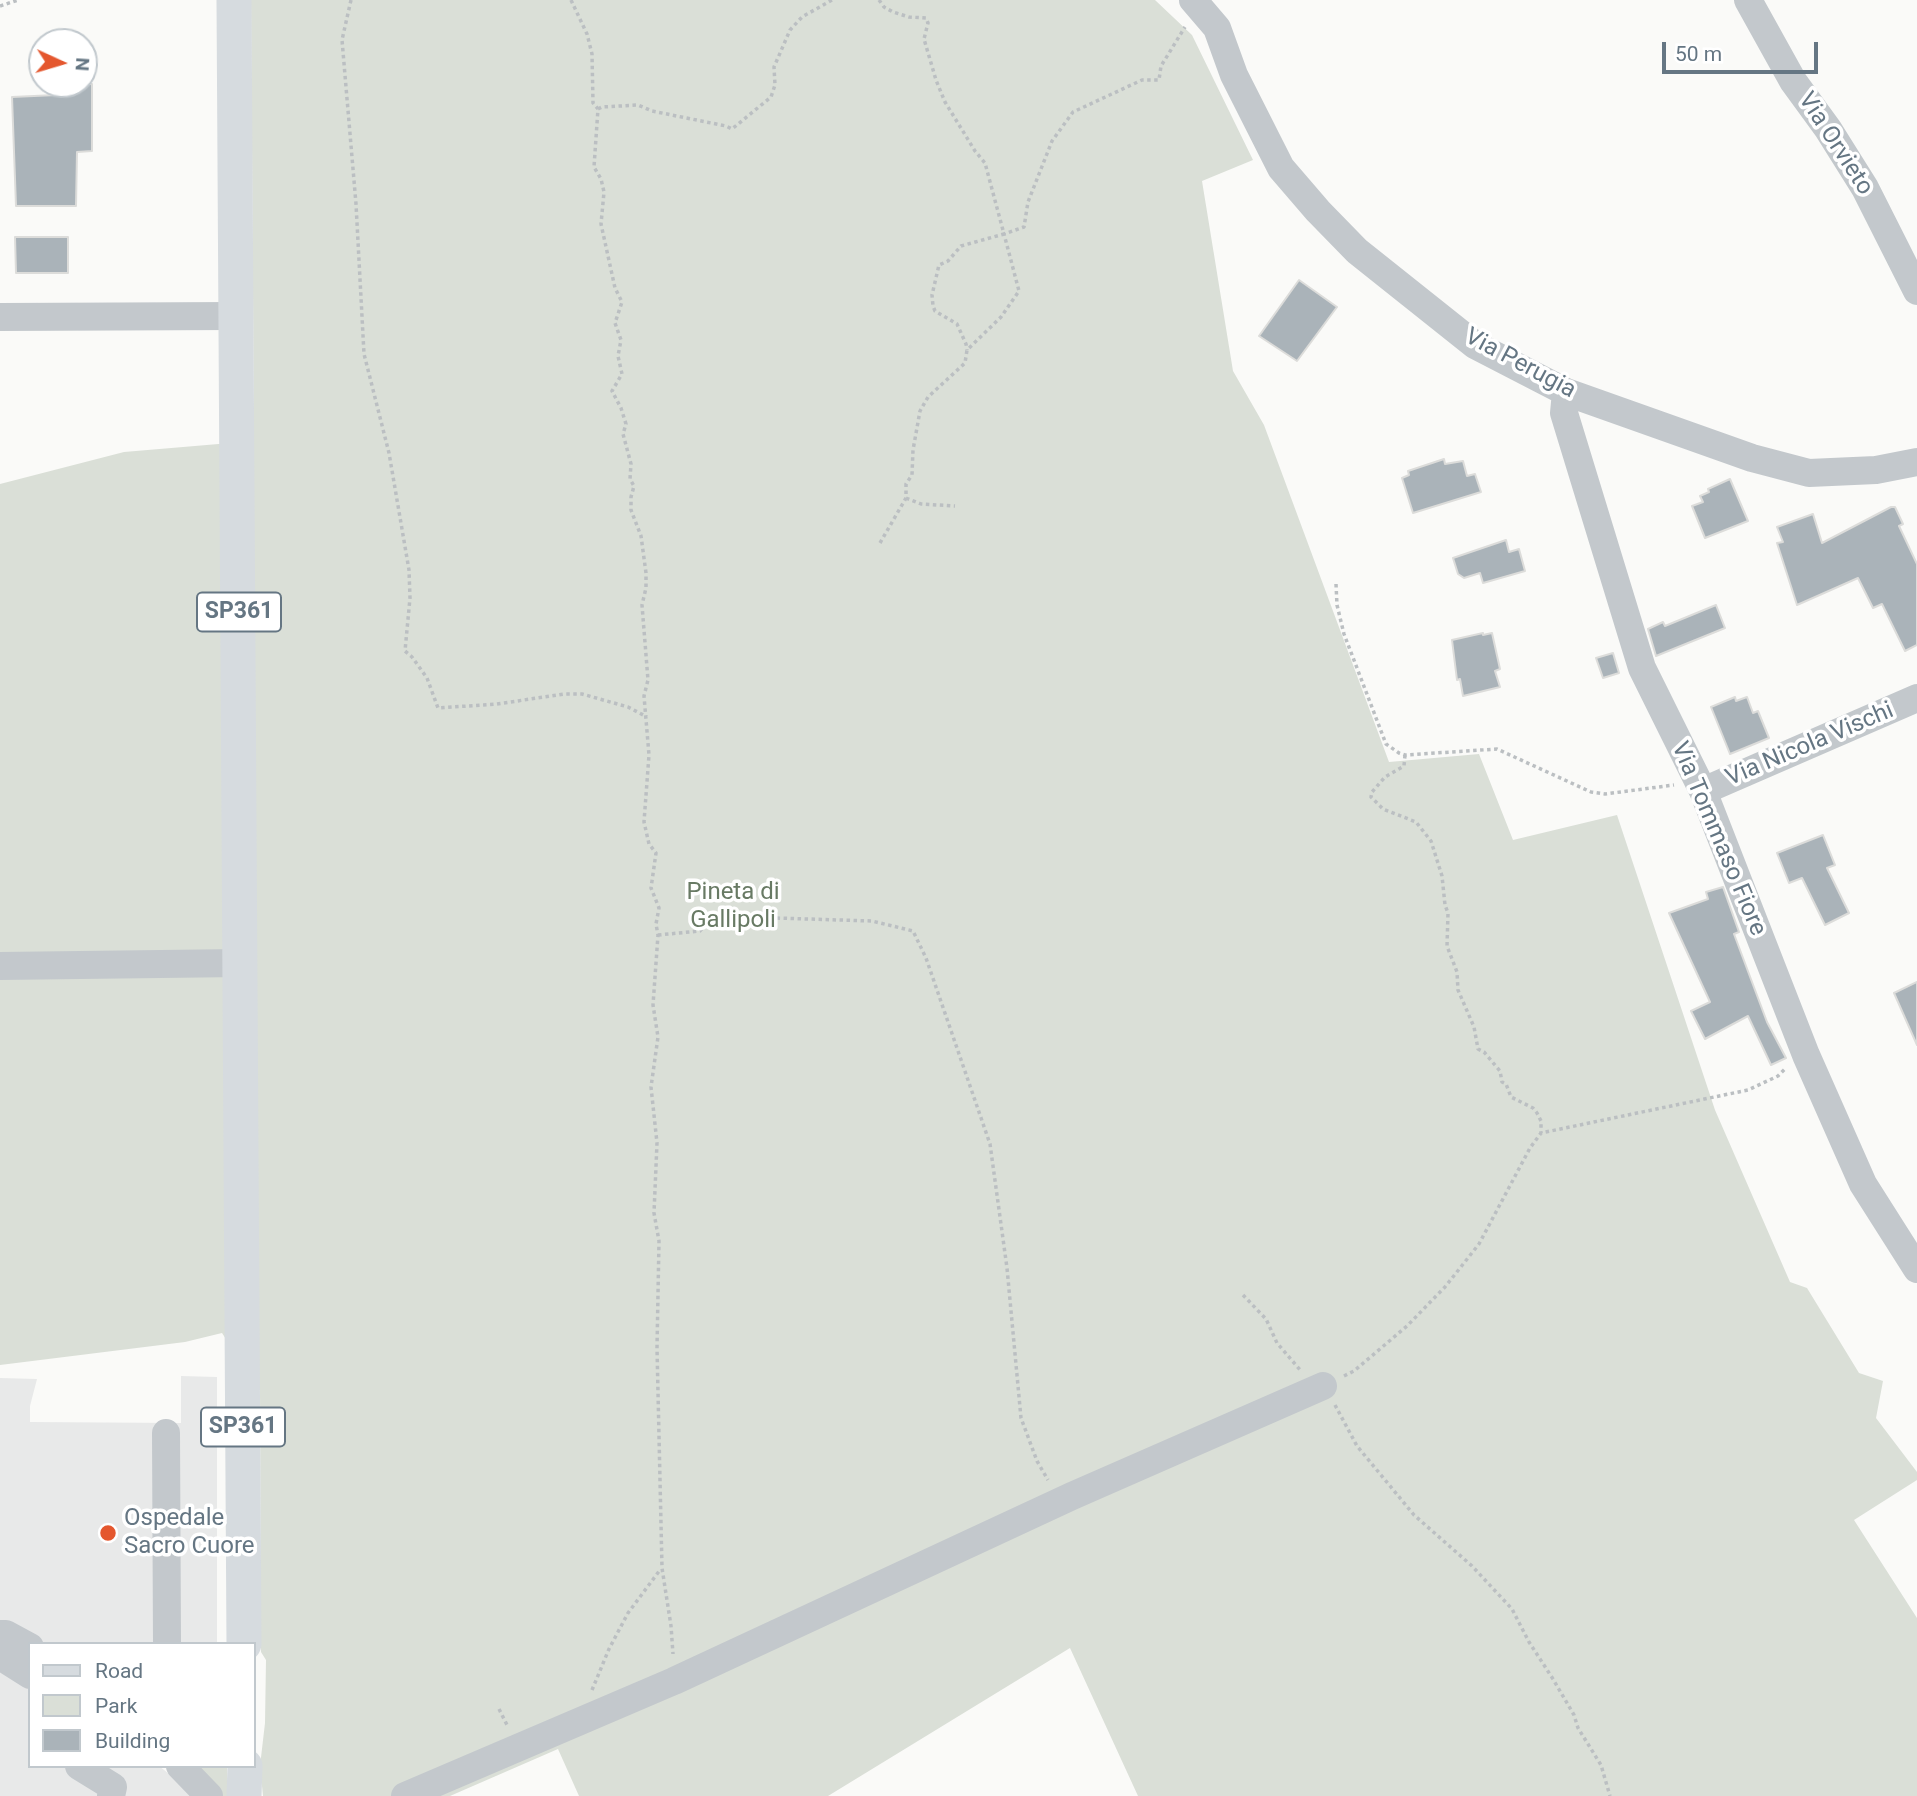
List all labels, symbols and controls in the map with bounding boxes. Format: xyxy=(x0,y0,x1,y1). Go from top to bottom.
north arrow xyxy=(28,28,98,98)
scale bar xyxy=(1665,28,1821,72)
text: 50 m xyxy=(1675,42,1722,66)
text: N xyxy=(71,57,94,72)
street label: Via Orvieto xyxy=(1791,87,1879,201)
street label: Via Perugia xyxy=(1460,323,1580,405)
road number: SP361 xyxy=(197,592,281,632)
street label: Via Nicola Vischi xyxy=(1722,697,1898,793)
street label: Via Tommaso Fiore xyxy=(1664,738,1772,940)
park label: Pineta di Gallipoli xyxy=(686,879,780,935)
road number: SP361 xyxy=(201,1408,285,1446)
place label: Ospedale Sacro Cuore xyxy=(124,1505,255,1561)
marker: Ospedale Sacro Cuore xyxy=(98,1523,118,1543)
legend xyxy=(28,1642,256,1768)
text: Road xyxy=(95,1659,143,1683)
text: Park xyxy=(95,1694,137,1718)
text: Building xyxy=(95,1729,170,1753)

